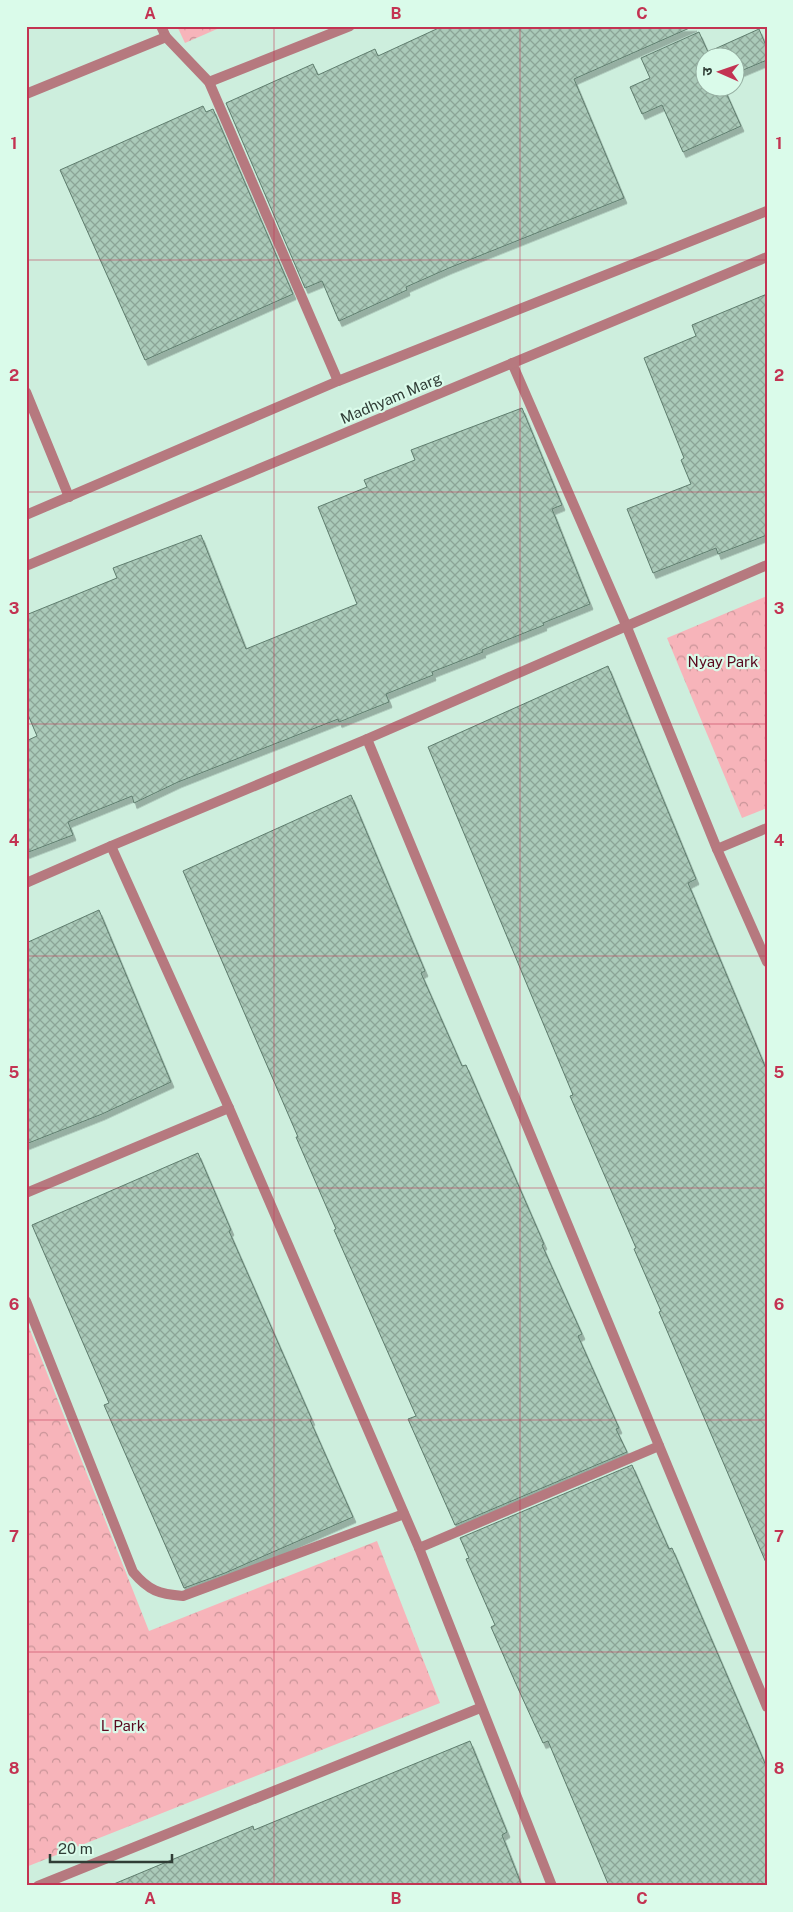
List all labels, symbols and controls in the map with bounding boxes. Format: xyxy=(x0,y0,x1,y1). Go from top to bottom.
text: A xyxy=(144,4,156,23)
text: B xyxy=(391,4,402,23)
text: C xyxy=(636,4,648,23)
north arrow xyxy=(696,48,746,98)
text: उ xyxy=(699,66,715,76)
text: 1 xyxy=(11,134,17,153)
text: 1 xyxy=(776,134,782,153)
text: 2 xyxy=(9,366,19,385)
text: 2 xyxy=(774,366,784,385)
street label: Madhyam Marg xyxy=(338,369,444,427)
text: 3 xyxy=(9,599,19,618)
text: 3 xyxy=(774,599,784,618)
park label: Nyay Park xyxy=(688,653,758,670)
text: 4 xyxy=(9,831,20,850)
text: 4 xyxy=(774,831,785,850)
text: 5 xyxy=(9,1063,20,1082)
text: 5 xyxy=(774,1063,785,1082)
text: 6 xyxy=(9,1295,19,1314)
text: 6 xyxy=(774,1295,784,1314)
text: 7 xyxy=(9,1527,19,1546)
text: 7 xyxy=(774,1527,784,1546)
park label: L Park xyxy=(101,1717,145,1734)
text: 8 xyxy=(9,1759,20,1778)
text: 8 xyxy=(774,1759,785,1778)
scale bar xyxy=(50,1832,172,1864)
text: 20 m xyxy=(58,1840,93,1857)
text: A xyxy=(144,1889,156,1908)
text: B xyxy=(391,1889,402,1908)
text: C xyxy=(636,1889,648,1908)

